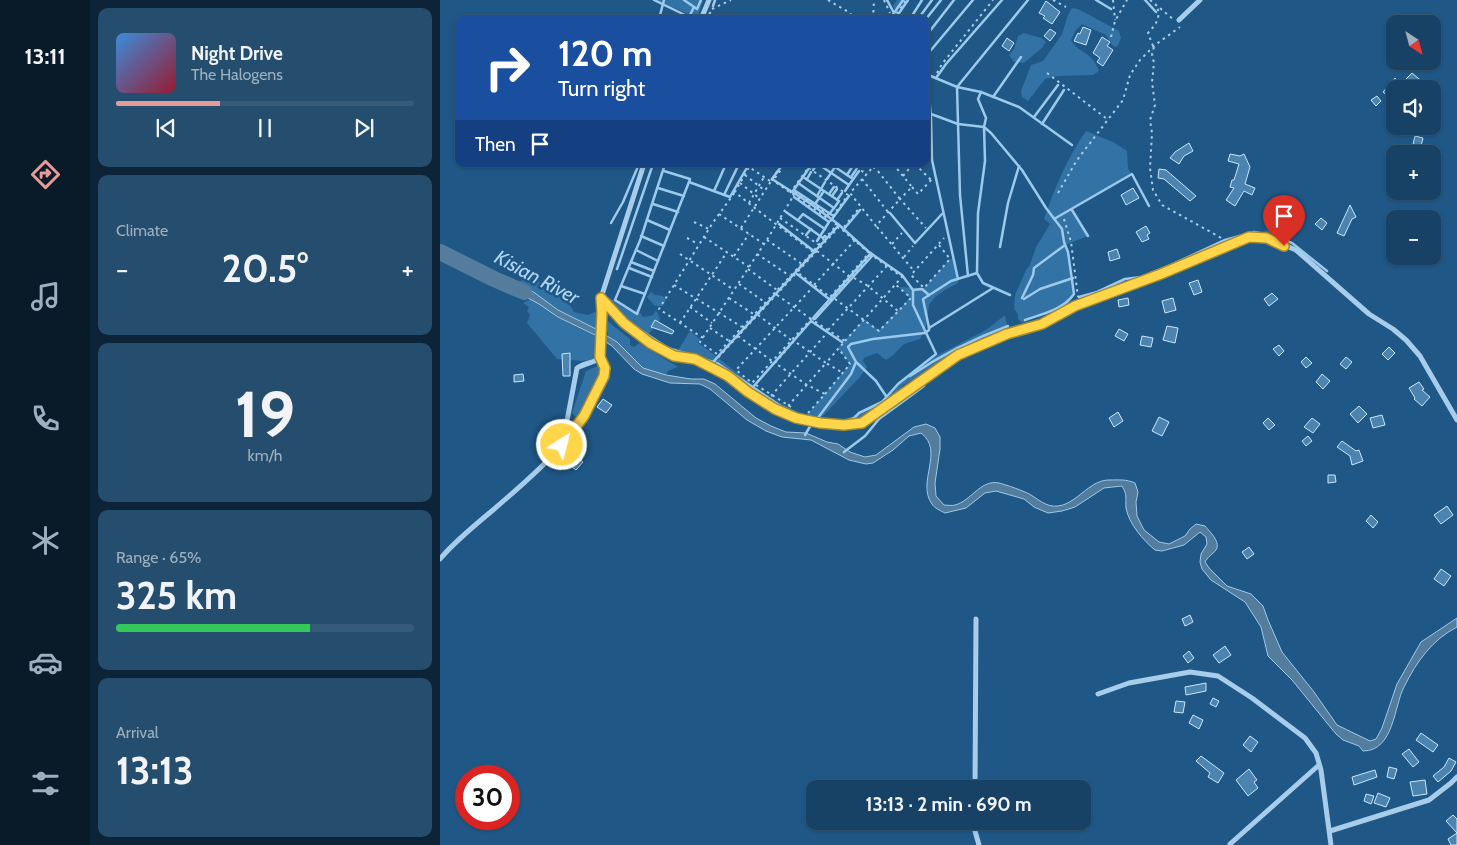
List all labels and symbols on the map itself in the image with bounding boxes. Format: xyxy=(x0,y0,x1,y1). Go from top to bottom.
north arrow xyxy=(1386,15,1441,70)
pin xyxy=(1263,195,1305,246)
water label: Kisian River xyxy=(491,245,584,310)
position arrow xyxy=(535,418,587,470)
speed limit sign: 30 xyxy=(455,765,520,830)

